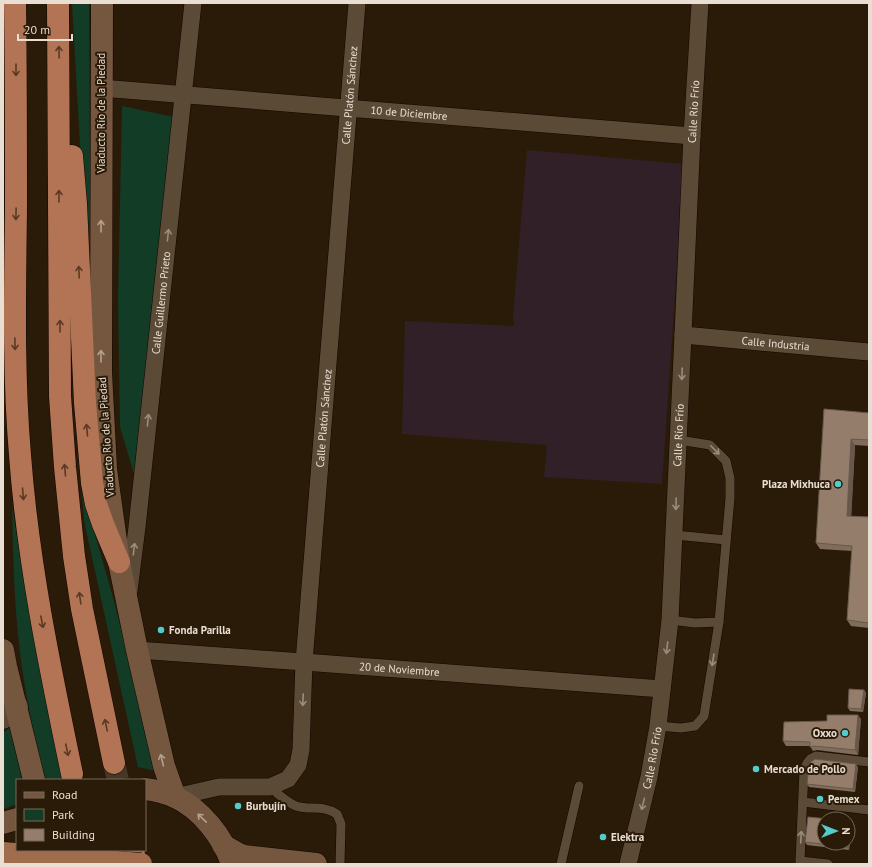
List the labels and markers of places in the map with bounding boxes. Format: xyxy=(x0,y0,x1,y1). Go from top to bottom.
place label: Plaza Mixhuca xyxy=(762,477,830,491)
marker: Plaza Mixhuca xyxy=(833,479,843,489)
place label: Fonda Parilla xyxy=(169,623,231,637)
marker: Fonda Parilla xyxy=(156,625,166,635)
place label: Oxxo xyxy=(813,726,837,740)
marker: Oxxo xyxy=(840,728,850,738)
place label: Mercado de Pollo xyxy=(764,762,846,776)
marker: Mercado de Pollo xyxy=(751,764,761,774)
place label: Pemex xyxy=(828,792,860,806)
marker: Pemex xyxy=(815,794,825,804)
place label: Burbujín xyxy=(246,799,286,813)
marker: Burbujín xyxy=(233,801,243,811)
place label: Elektra xyxy=(611,830,644,844)
marker: Elektra xyxy=(598,832,608,842)

